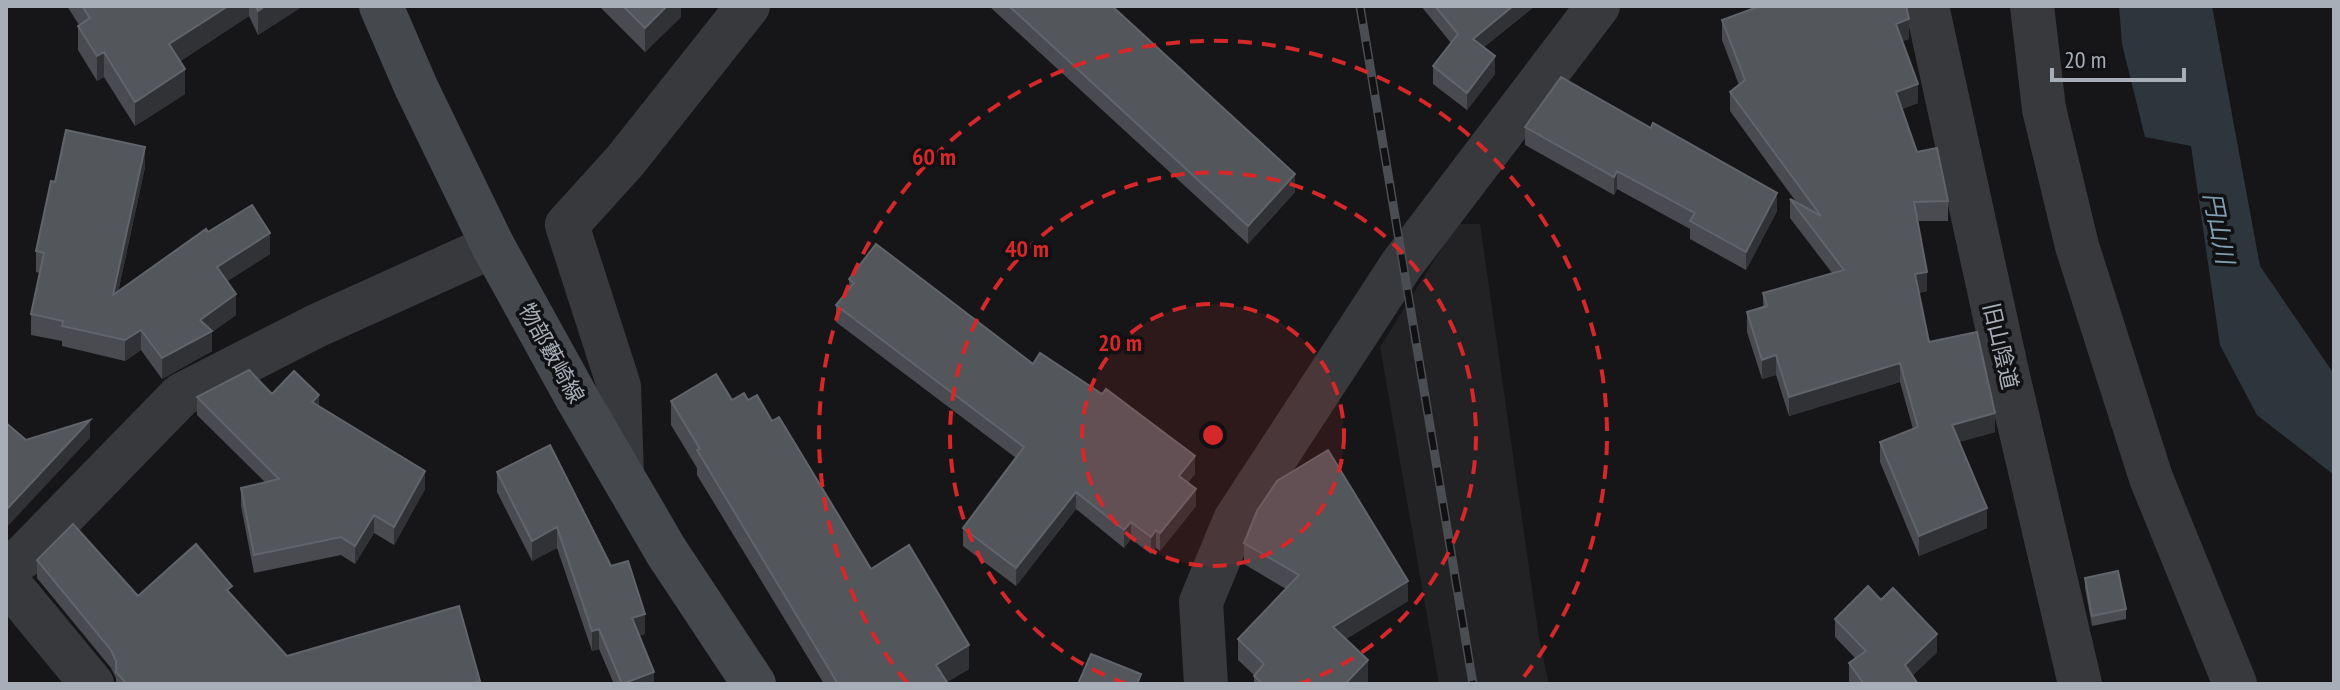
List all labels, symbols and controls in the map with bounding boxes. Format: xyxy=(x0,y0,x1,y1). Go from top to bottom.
scale bar xyxy=(2052,32,2184,82)
text: 20 m xyxy=(2064,44,2106,75)
text: 60 m xyxy=(912,141,956,172)
water label: 円山川 xyxy=(2197,190,2242,269)
text: 40 m xyxy=(1005,233,1049,264)
street label: 物部藪崎線 xyxy=(513,298,591,408)
street label: 旧山陰道 xyxy=(1977,300,2025,392)
text: 20 m xyxy=(1098,327,1142,358)
centre of rings xyxy=(1199,421,1227,449)

